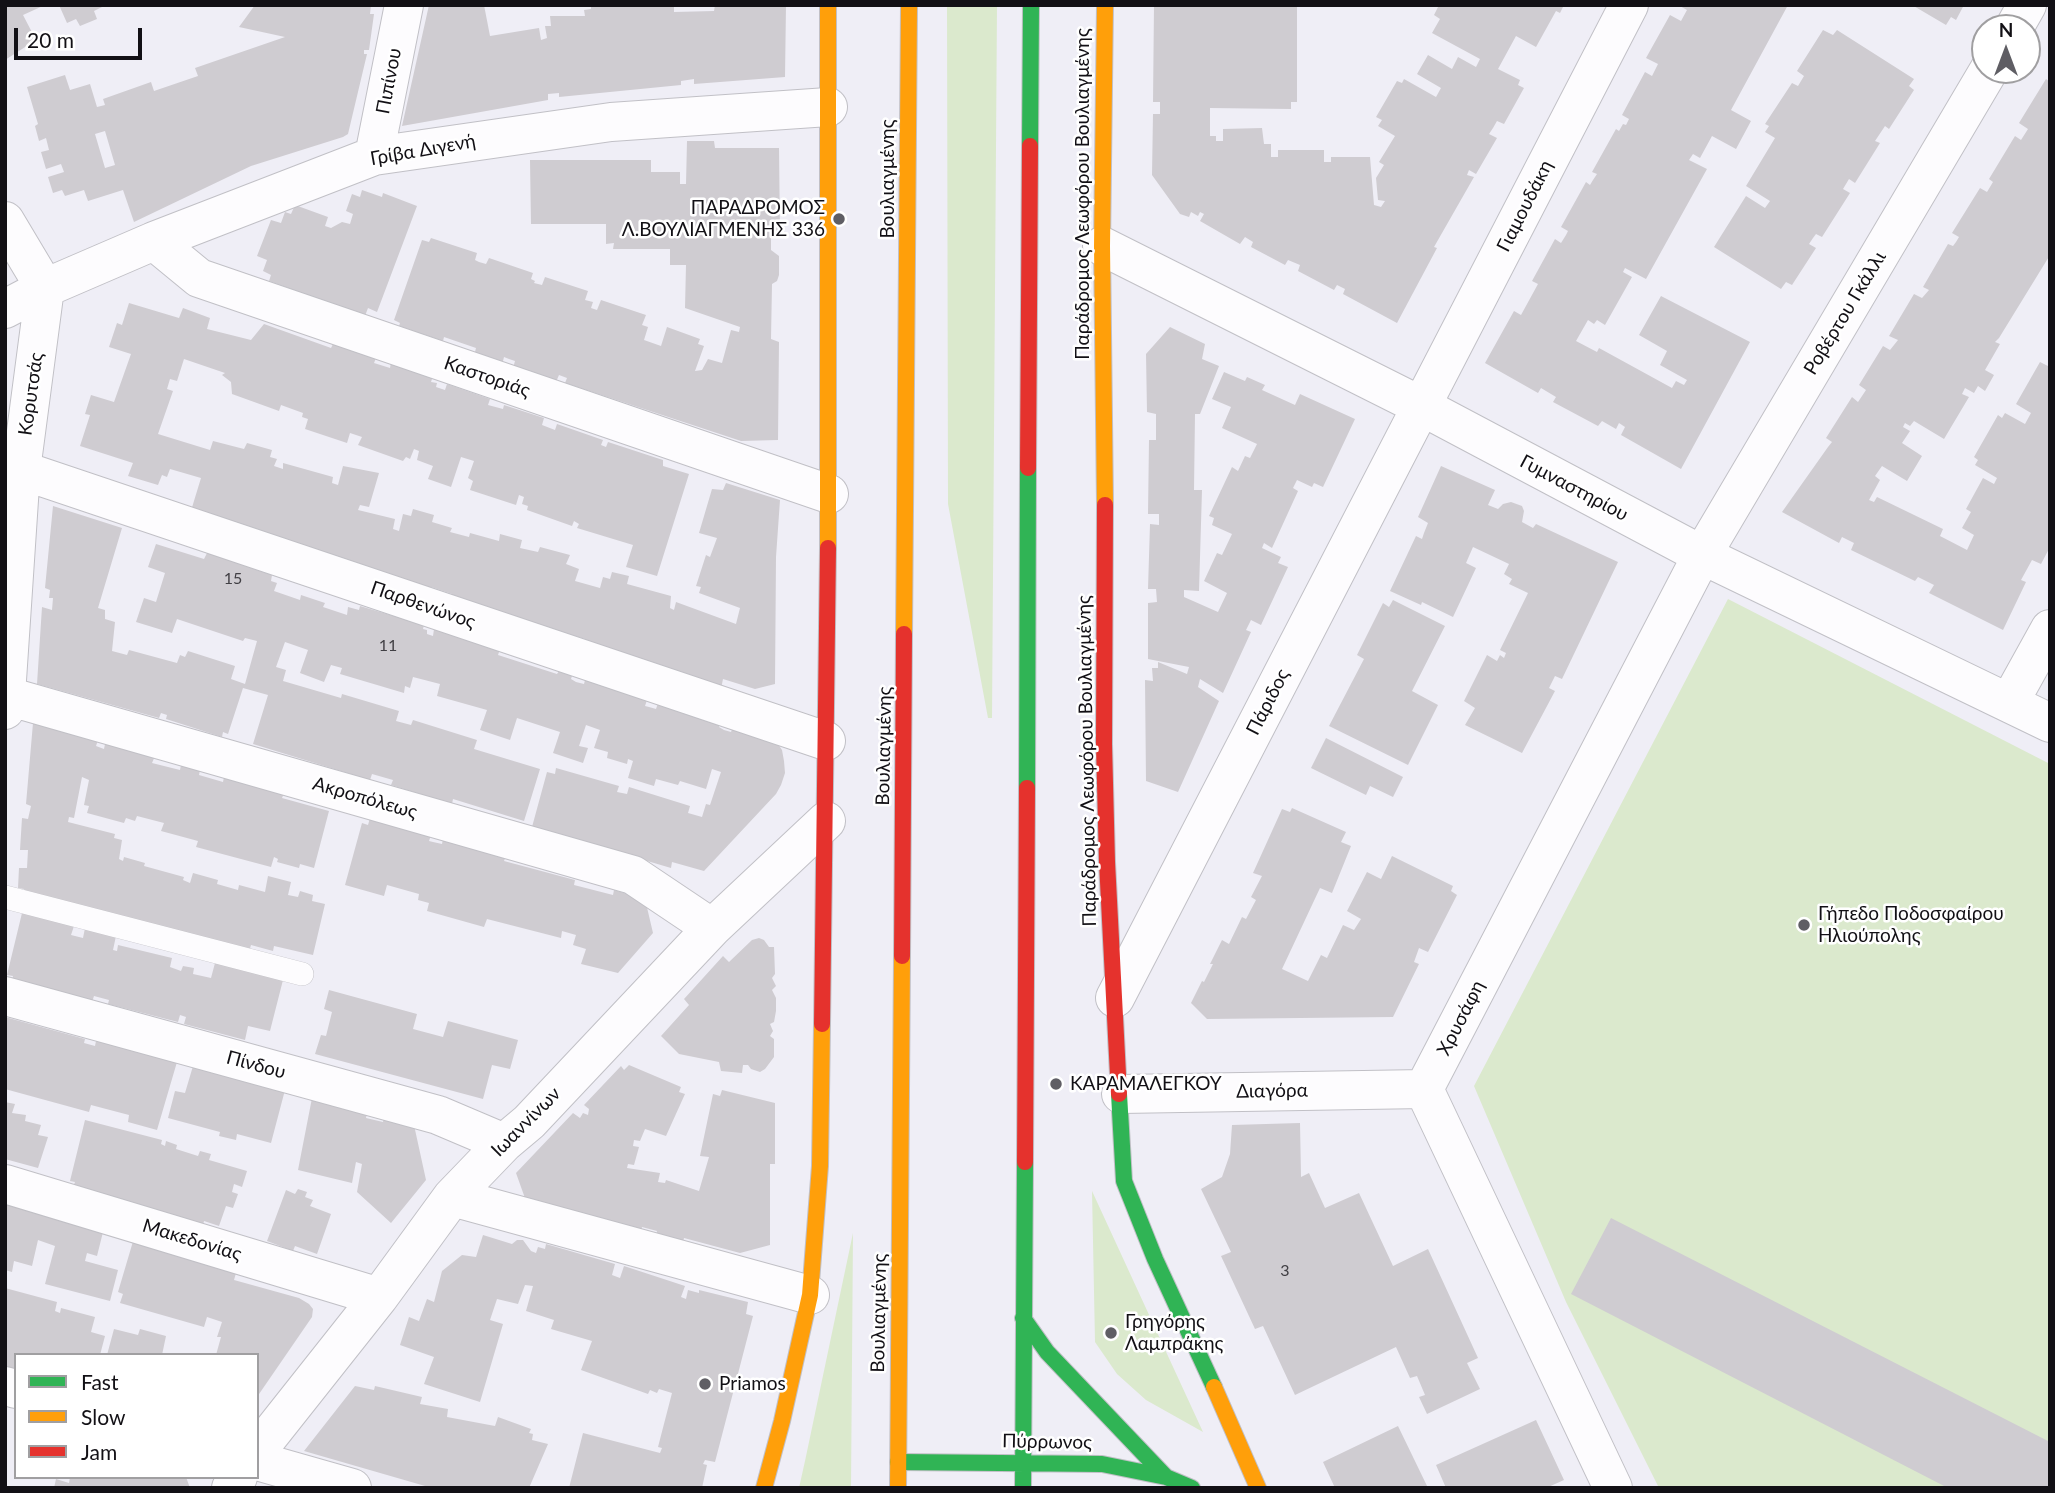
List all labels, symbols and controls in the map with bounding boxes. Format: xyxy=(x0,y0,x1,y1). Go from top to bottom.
scale bar xyxy=(18,14,145,58)
north arrow xyxy=(1971,14,2041,84)
text: N xyxy=(1999,18,2013,41)
text: 20 m xyxy=(27,27,74,52)
street label: Παράδρομος Λεωφόρου Βουλιαγμένης xyxy=(1072,28,1094,360)
street label: Πιπίνου xyxy=(371,46,407,116)
street label: Βουλιαγμένης xyxy=(877,119,899,239)
street label: Γρίβα Διγενή xyxy=(369,130,477,170)
street label: Γιαμουδάκη xyxy=(1492,156,1558,256)
place label: ΠΑΡΑΔΡΟΜΟΣ Λ.ΒΟΥΛΙΑΓΜΕΝΗΣ 336 xyxy=(622,197,825,241)
marker: ΠΑΡΑΔΡΟΜΟΣ Λ.ΒΟΥΛΙΑΓΜΕΝΗΣ 336 xyxy=(831,211,847,227)
street label: Ροβέρτου Γκάλλι xyxy=(1799,247,1891,379)
street label: Κορυτσάς xyxy=(14,351,48,437)
street label: Καστοριάς xyxy=(441,352,533,402)
street label: Γυμναστηρίου xyxy=(1516,450,1632,526)
house number: 15 xyxy=(224,569,242,589)
street label: Παρθενώνος xyxy=(368,576,478,634)
street label: Παράδρομος Λεωφόρου Βουλιαγμένης xyxy=(1073,595,1101,927)
house number: 11 xyxy=(379,636,397,656)
street label: Πάριδος xyxy=(1242,665,1294,739)
street label: Βουλιαγμένης xyxy=(872,686,896,806)
street label: Ακροπόλεως xyxy=(310,772,420,824)
place label: Γήπεδο Ποδοσφαίρου Ηλιούπολης xyxy=(1818,903,2004,947)
marker: Γήπεδο Ποδοσφαίρου Ηλιούπολης xyxy=(1796,917,1812,933)
street label: Χρυσάφη xyxy=(1432,977,1490,1059)
street label: Πίνδου xyxy=(224,1046,288,1084)
place label: ΚΑΡΑΜΑΛΕΓΚΟΥ xyxy=(1070,1073,1222,1095)
marker: ΚΑΡΑΜΑΛΕΓΚΟΥ xyxy=(1048,1076,1064,1092)
street label: Διαγόρα xyxy=(1236,1079,1308,1103)
street label: Ιωαννίνων xyxy=(487,1083,565,1161)
street label: Μακεδονίας xyxy=(140,1214,244,1266)
street label: Βουλιαγμένης xyxy=(867,1253,891,1373)
house number: 3 xyxy=(1280,1261,1290,1281)
place label: Γρηγόρης Λαμπράκης xyxy=(1125,1311,1223,1355)
marker: Γρηγόρης Λαμπράκης xyxy=(1103,1325,1119,1341)
legend xyxy=(14,1353,259,1479)
text: Fast xyxy=(81,1369,118,1394)
place label: Priamos xyxy=(719,1373,786,1395)
marker: Priamos xyxy=(697,1376,713,1392)
text: Slow xyxy=(81,1404,125,1429)
street label: Πύρρωνος xyxy=(1002,1430,1092,1454)
text: Jam xyxy=(81,1439,117,1464)

